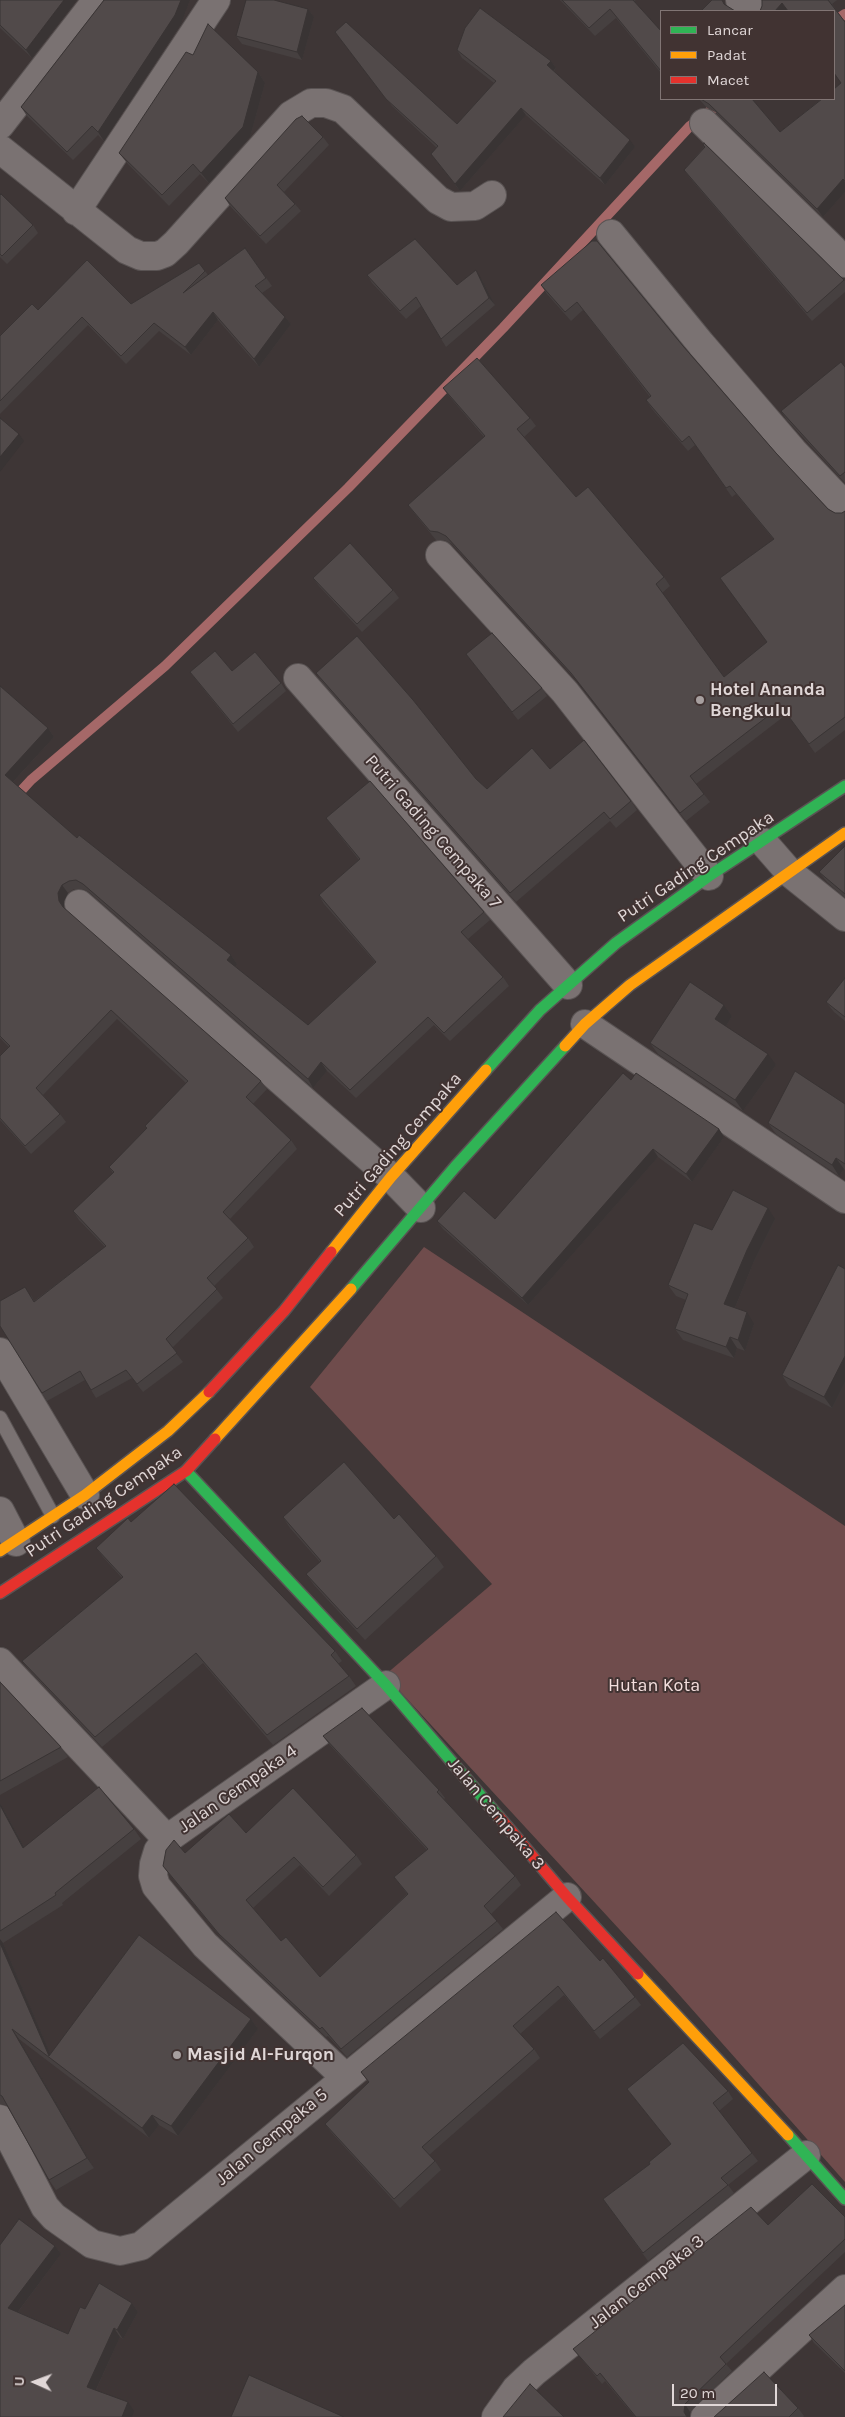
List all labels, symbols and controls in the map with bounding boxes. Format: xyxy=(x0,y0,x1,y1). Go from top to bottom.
legend xyxy=(660,10,835,100)
text: Lancar xyxy=(707,21,753,39)
text: Padat xyxy=(707,46,746,64)
text: Macet xyxy=(707,71,749,89)
place label: Hotel Ananda Bengkulu xyxy=(710,679,825,722)
marker: Hotel Ananda Bengkulu xyxy=(694,694,706,706)
street label: Putri Gading Cempaka 7 xyxy=(360,751,506,913)
street label: Putri Gading Cempaka xyxy=(614,807,778,927)
street label: Putri Gading Cempaka xyxy=(329,1068,467,1222)
street label: Putri Gading Cempaka xyxy=(22,1442,186,1562)
park label: Hutan Kota xyxy=(608,1675,700,1697)
street label: Jalan Cempaka 4 xyxy=(175,1740,301,1838)
street label: Jalan Cempaka 3 xyxy=(443,1754,549,1874)
place label: Masjid Al-Furqon xyxy=(187,2044,334,2066)
marker: Masjid Al-Furqon xyxy=(171,2049,183,2061)
street label: Jalan Cempaka 5 xyxy=(212,2084,332,2190)
street label: Jalan Cempaka 3 xyxy=(585,2230,709,2334)
north arrow xyxy=(10,2357,60,2407)
scale bar xyxy=(675,2374,780,2406)
text: U xyxy=(11,2376,28,2387)
text: 20 m xyxy=(680,2384,715,2402)

